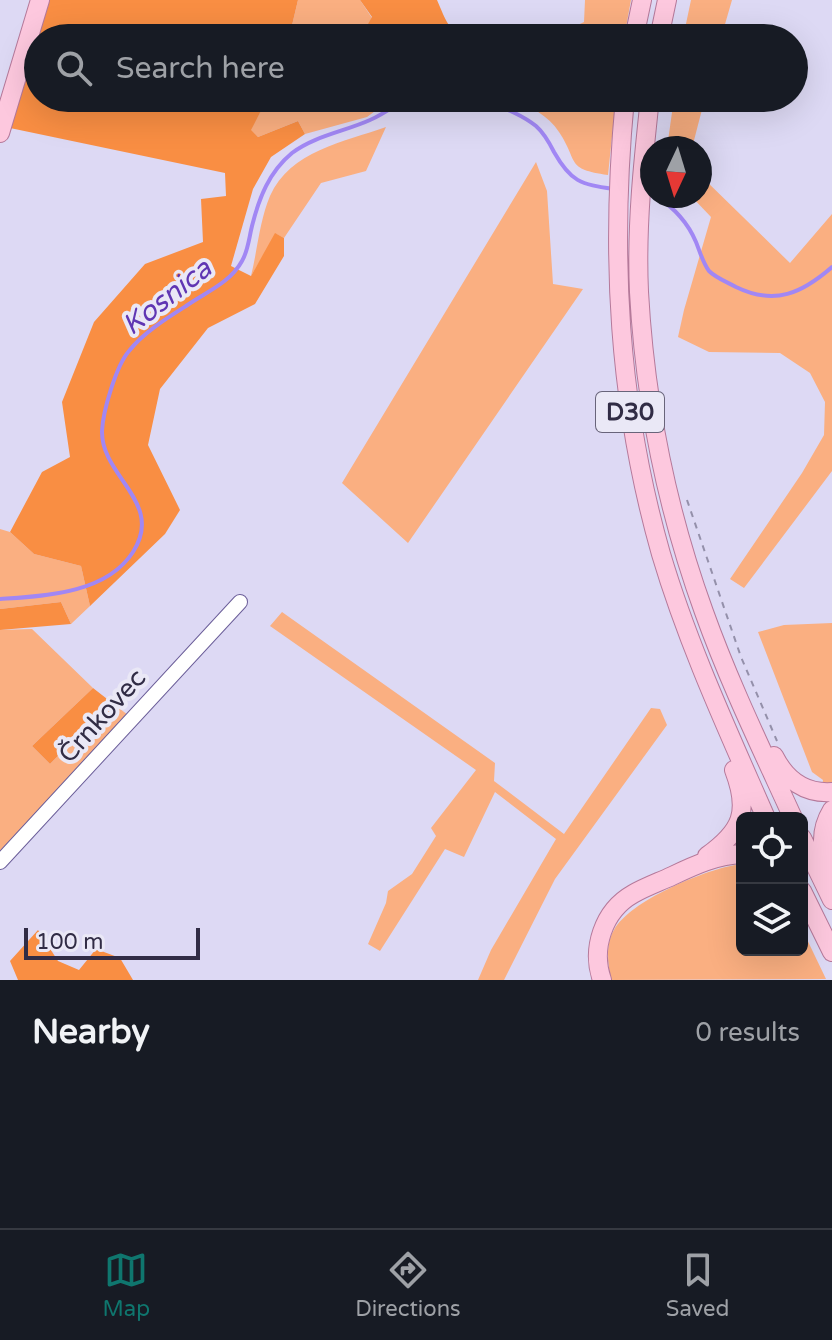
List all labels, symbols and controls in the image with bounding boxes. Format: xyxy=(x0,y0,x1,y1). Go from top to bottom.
search box xyxy=(24,24,808,112)
icon: search xyxy=(52,46,96,90)
text: Search here xyxy=(116,50,285,87)
north arrow xyxy=(640,136,712,208)
water label: Kosnica xyxy=(116,251,219,342)
road number: D30 xyxy=(596,392,664,432)
street label: Črnkovec xyxy=(52,663,152,769)
map controls xyxy=(736,812,808,956)
button: locate xyxy=(736,812,808,884)
button: layers xyxy=(736,884,808,956)
scale bar xyxy=(24,924,200,960)
text: 100 m xyxy=(36,929,103,955)
text: Nearby xyxy=(32,1012,150,1053)
text: 0 results xyxy=(695,1017,800,1048)
tab: Map xyxy=(103,1248,150,1322)
tab: Directions xyxy=(355,1248,461,1322)
tab: Saved xyxy=(666,1248,729,1322)

